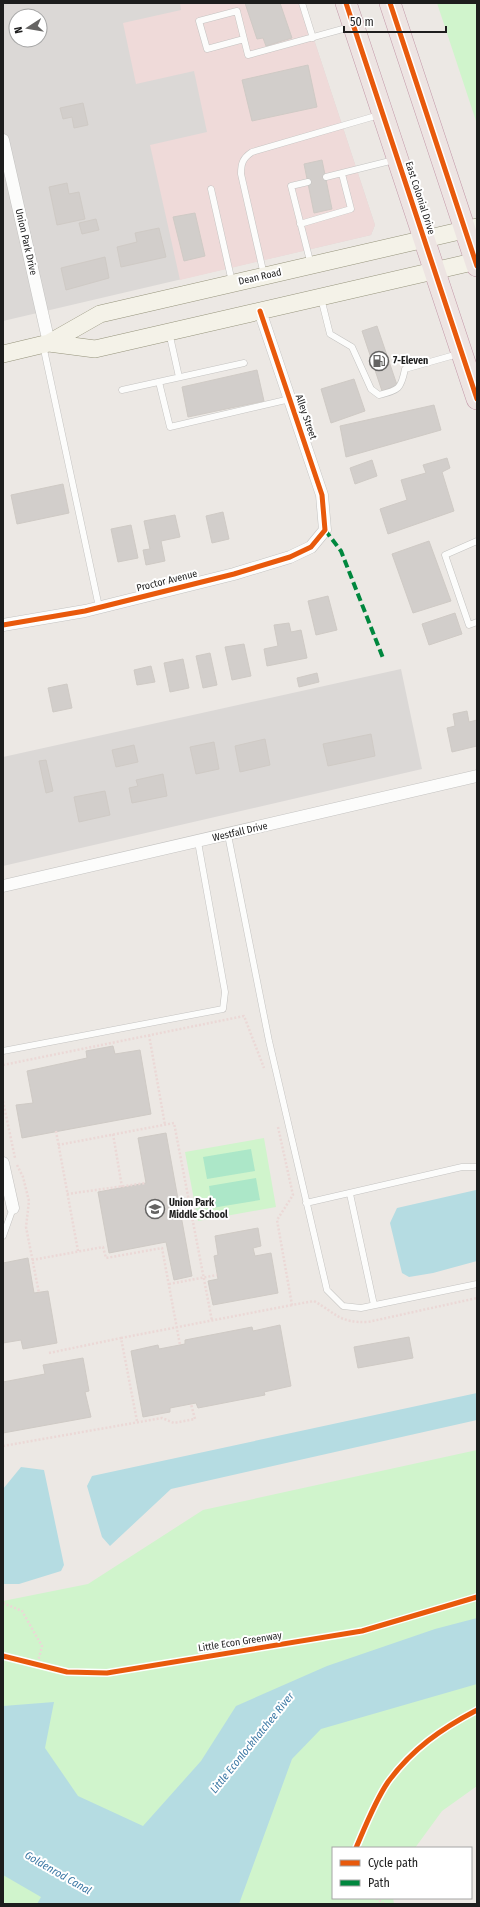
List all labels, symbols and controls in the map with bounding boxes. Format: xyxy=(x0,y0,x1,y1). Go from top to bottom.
north arrow xyxy=(8,8,48,48)
scale bar xyxy=(344,8,446,34)
text: 50 m xyxy=(350,15,374,29)
text: N xyxy=(12,25,26,35)
street label: East Colonial Drive xyxy=(403,160,437,236)
street label: Union Park Drive xyxy=(13,208,39,276)
street label: Dean Road xyxy=(237,266,283,288)
fuel station icon: 7-Eleven xyxy=(368,350,390,372)
place label: 7-Eleven xyxy=(393,355,428,367)
street label: Alley Street xyxy=(293,393,320,442)
street label: Proctor Avenue xyxy=(135,568,199,594)
street label: Westfall Drive xyxy=(211,820,269,844)
place label: Union Park Middle School xyxy=(169,1197,228,1221)
school or university icon: Union Park Middle School xyxy=(144,1198,166,1220)
street label: Little Econ Greenway xyxy=(197,1629,283,1655)
water label: Little Econlockhatchee River xyxy=(207,1689,297,1796)
legend xyxy=(332,1847,472,1899)
water label: Goldenrod Canal xyxy=(22,1849,94,1897)
text: Cycle path xyxy=(368,1856,418,1870)
text: Path xyxy=(368,1876,390,1890)

